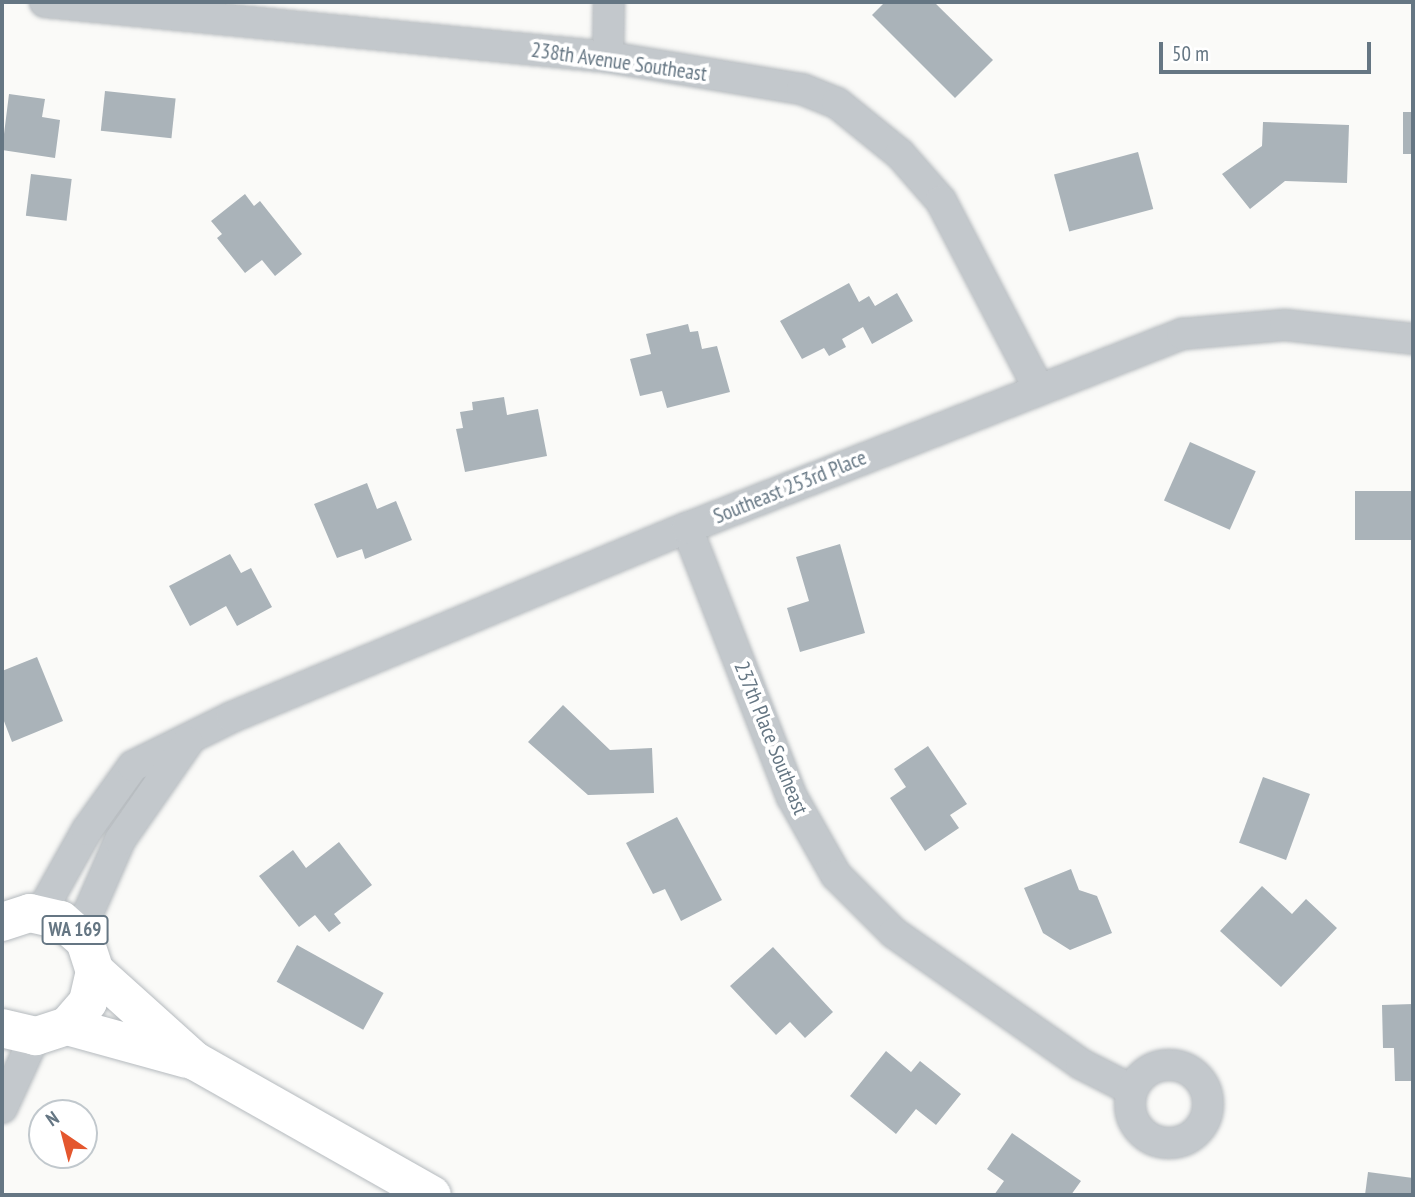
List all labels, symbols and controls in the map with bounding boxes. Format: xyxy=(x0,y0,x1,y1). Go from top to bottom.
scale bar xyxy=(1163,28,1375,72)
street label: 238th Avenue Southeast xyxy=(529,37,709,87)
text: 50 m xyxy=(1172,40,1209,67)
street label: Southeast 253rd Place xyxy=(710,445,870,529)
street label: 237th Place Southeast xyxy=(729,658,813,818)
road number: WA 169 xyxy=(40,914,110,946)
north arrow xyxy=(28,1099,98,1169)
text: N xyxy=(41,1106,63,1131)

